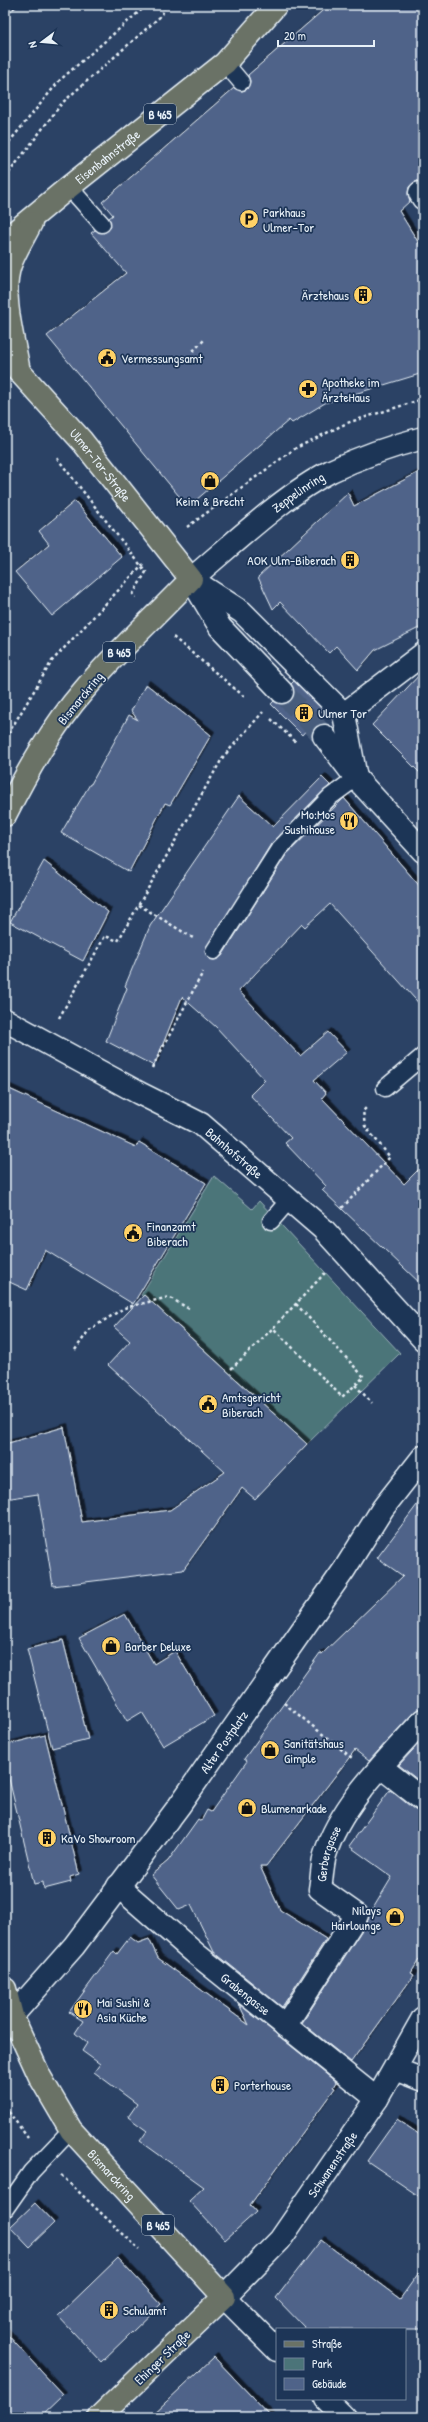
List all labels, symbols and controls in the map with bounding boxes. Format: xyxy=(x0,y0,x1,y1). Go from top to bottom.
north arrow xyxy=(22,22,62,62)
scale bar xyxy=(278,22,374,48)
text: 20 m xyxy=(284,27,306,44)
text: N xyxy=(25,40,40,50)
road number: B 465 xyxy=(144,104,176,124)
street label: Eisenbahnstraße xyxy=(71,125,144,188)
place label: Parkhaus Ulmer-Tor xyxy=(263,203,314,236)
parking icon: Parkhaus Ulmer-Tor xyxy=(238,208,260,230)
building icon: Ärztehaus xyxy=(352,284,374,306)
place label: Ärztehaus xyxy=(302,286,349,304)
public building icon: Vermessungsamt xyxy=(96,347,118,369)
place label: Vermessungsamt xyxy=(121,349,203,367)
place label: Apotheke im ÄrzteHaus xyxy=(322,373,380,406)
pharmacy icon: Apotheke im ÄrzteHaus xyxy=(297,378,319,400)
street label: Ulmer-Tor-Straße xyxy=(66,424,135,505)
street label: Zeppelinring xyxy=(268,467,328,516)
shop icon: Keim & Brecht xyxy=(199,470,221,492)
place label: Keim & Brecht xyxy=(176,492,245,510)
building icon: AOK Ulm-Biberach xyxy=(339,549,361,571)
place label: AOK Ulm-Biberach xyxy=(247,551,337,569)
road number: B 465 xyxy=(103,642,135,662)
street label: Bismarckring xyxy=(53,668,107,728)
building icon: Ulmer Tor xyxy=(293,702,315,724)
place label: Ulmer Tor xyxy=(318,704,367,722)
place label: Mo:Mos Sushihouse xyxy=(284,805,335,838)
restaurant icon: Mo:Mos Sushihouse xyxy=(338,810,360,832)
street label: Bahnhofstraße xyxy=(202,1123,267,1182)
place label: Finanzamt Biberach xyxy=(146,1217,196,1250)
public building icon: Finanzamt Biberach xyxy=(122,1222,144,1244)
place label: Amtsgericht Biberach xyxy=(222,1388,281,1421)
public building icon: Amtsgericht Biberach xyxy=(197,1393,219,1415)
shop icon: Barber Deluxe xyxy=(100,1635,122,1657)
place label: Barber Deluxe xyxy=(125,1637,191,1655)
street label: Alter Postplatz xyxy=(196,1707,252,1777)
place label: Sanitätshaus Gimple xyxy=(284,1734,344,1767)
shop icon: Sanitätshaus Gimple xyxy=(259,1739,281,1761)
shop icon: Blumenarkade xyxy=(236,1797,258,1819)
place label: Blumenarkade xyxy=(261,1799,327,1817)
street label: Gerbergasse xyxy=(312,1822,345,1883)
building icon: KaVo Showroom xyxy=(36,1827,58,1849)
place label: KaVo Showroom xyxy=(61,1829,136,1847)
place label: Nilays Hairlounge xyxy=(331,1901,381,1934)
shop icon: Nilays Hairlounge xyxy=(384,1906,406,1928)
street label: Grabengasse xyxy=(217,1968,274,2019)
place label: Mai Sushi & Asia Küche xyxy=(97,1993,150,2026)
restaurant icon: Mai Sushi & Asia Küche xyxy=(72,1998,94,2020)
building icon: Porterhouse xyxy=(209,2074,231,2096)
place label: Porterhouse xyxy=(234,2076,291,2094)
street label: Schwanenstraße xyxy=(303,2128,361,2201)
street label: Bismarckring xyxy=(84,2145,140,2204)
road number: B 465 xyxy=(142,2215,174,2235)
building icon: Schulamt xyxy=(98,2299,120,2321)
place label: Schulamt xyxy=(123,2301,167,2319)
street label: Ehinger Straße xyxy=(130,2326,194,2388)
legend xyxy=(276,2328,406,2400)
text: Straße xyxy=(312,2335,342,2352)
text: Park xyxy=(312,2355,332,2372)
text: Gebäude xyxy=(312,2375,347,2392)

